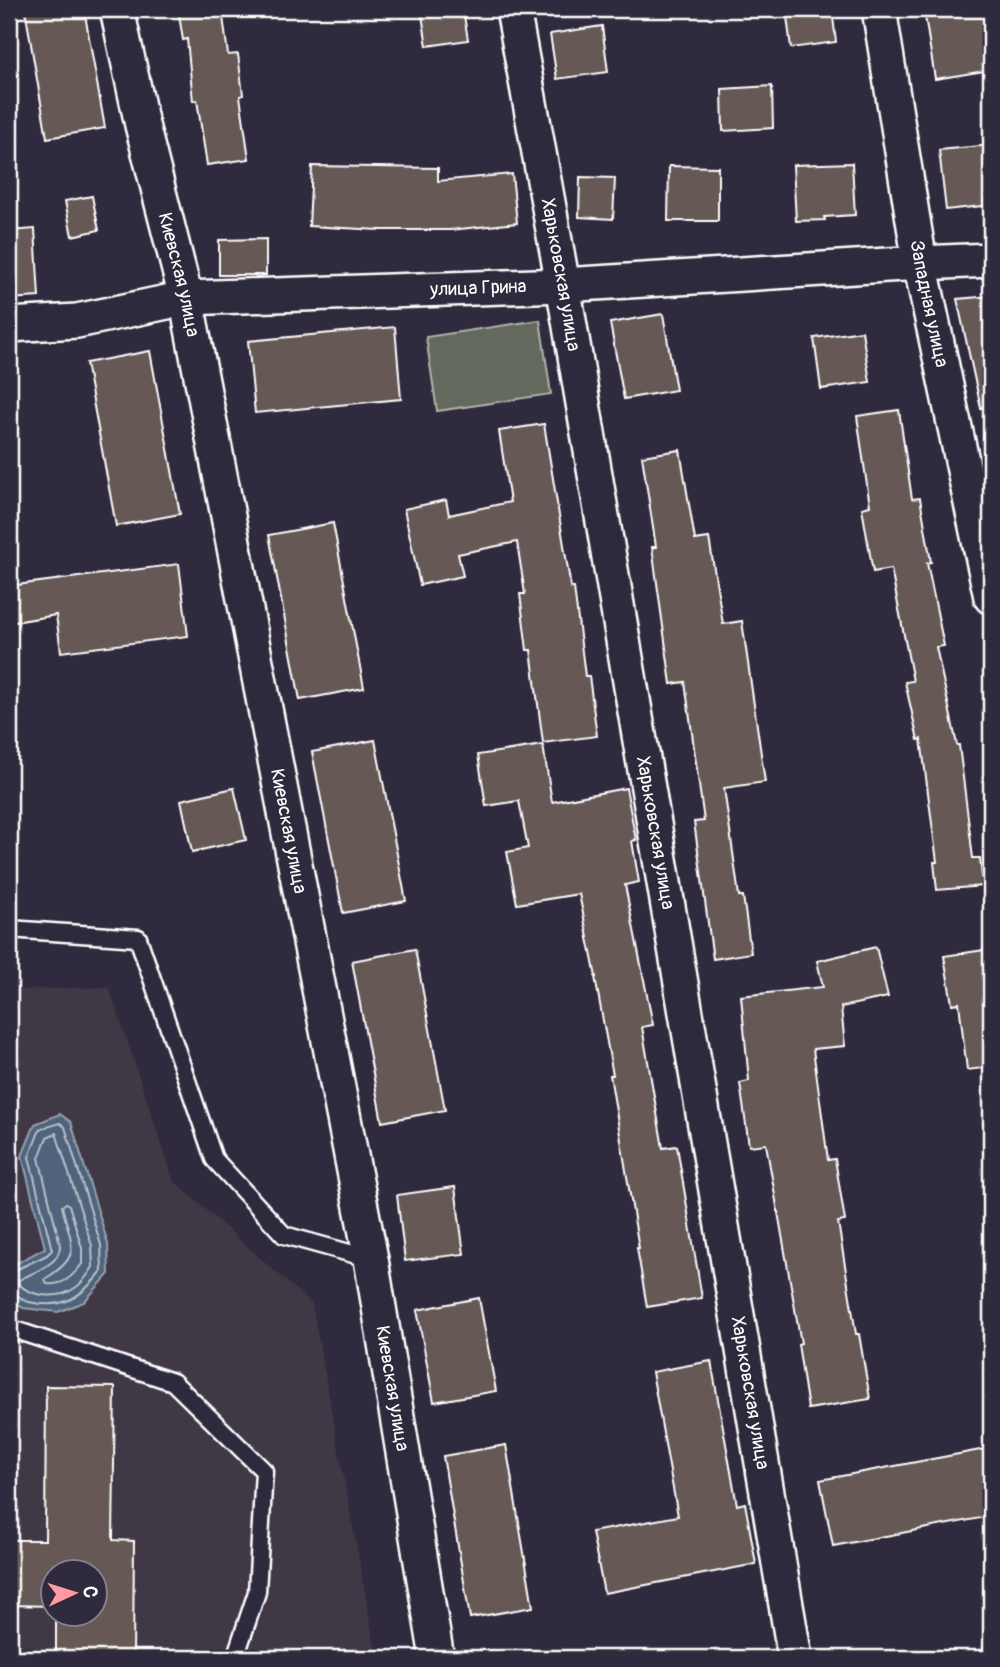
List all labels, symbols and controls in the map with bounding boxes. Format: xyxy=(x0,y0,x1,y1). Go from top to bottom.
street label: Харьковская улица xyxy=(536,196,586,353)
street label: Киевская улица xyxy=(153,210,205,339)
street label: Западная улица xyxy=(905,239,954,370)
street label: улица Грина xyxy=(429,274,527,302)
street label: Харьковская улица xyxy=(631,754,680,911)
street label: Киевская улица xyxy=(265,766,312,896)
street label: Харьковская улица xyxy=(725,1314,775,1471)
street label: Киевская улица xyxy=(370,1324,415,1453)
north arrow xyxy=(38,1558,108,1628)
text: С xyxy=(78,1585,102,1599)

